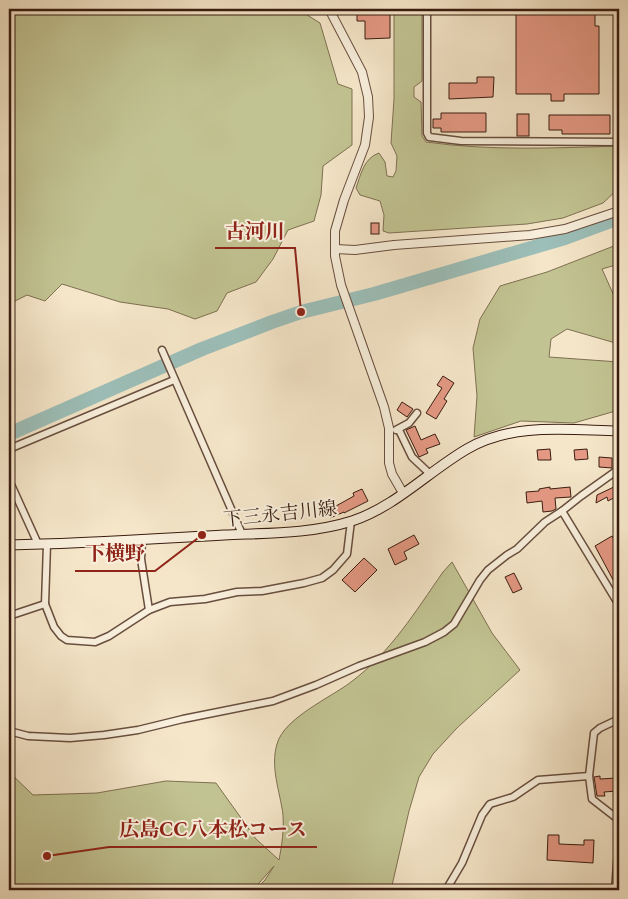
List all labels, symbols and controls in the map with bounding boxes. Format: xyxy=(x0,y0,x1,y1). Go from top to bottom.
callout: 古河川 xyxy=(215,213,295,248)
text: 古河川 xyxy=(225,218,285,244)
street label: 下三永吉川線 xyxy=(222,495,338,532)
callout: 下横野 xyxy=(75,536,155,571)
text: 下横野 xyxy=(85,540,145,566)
callout: 広島CC八本松コース xyxy=(109,812,317,847)
text: 広島CC八本松コース xyxy=(119,816,307,842)

